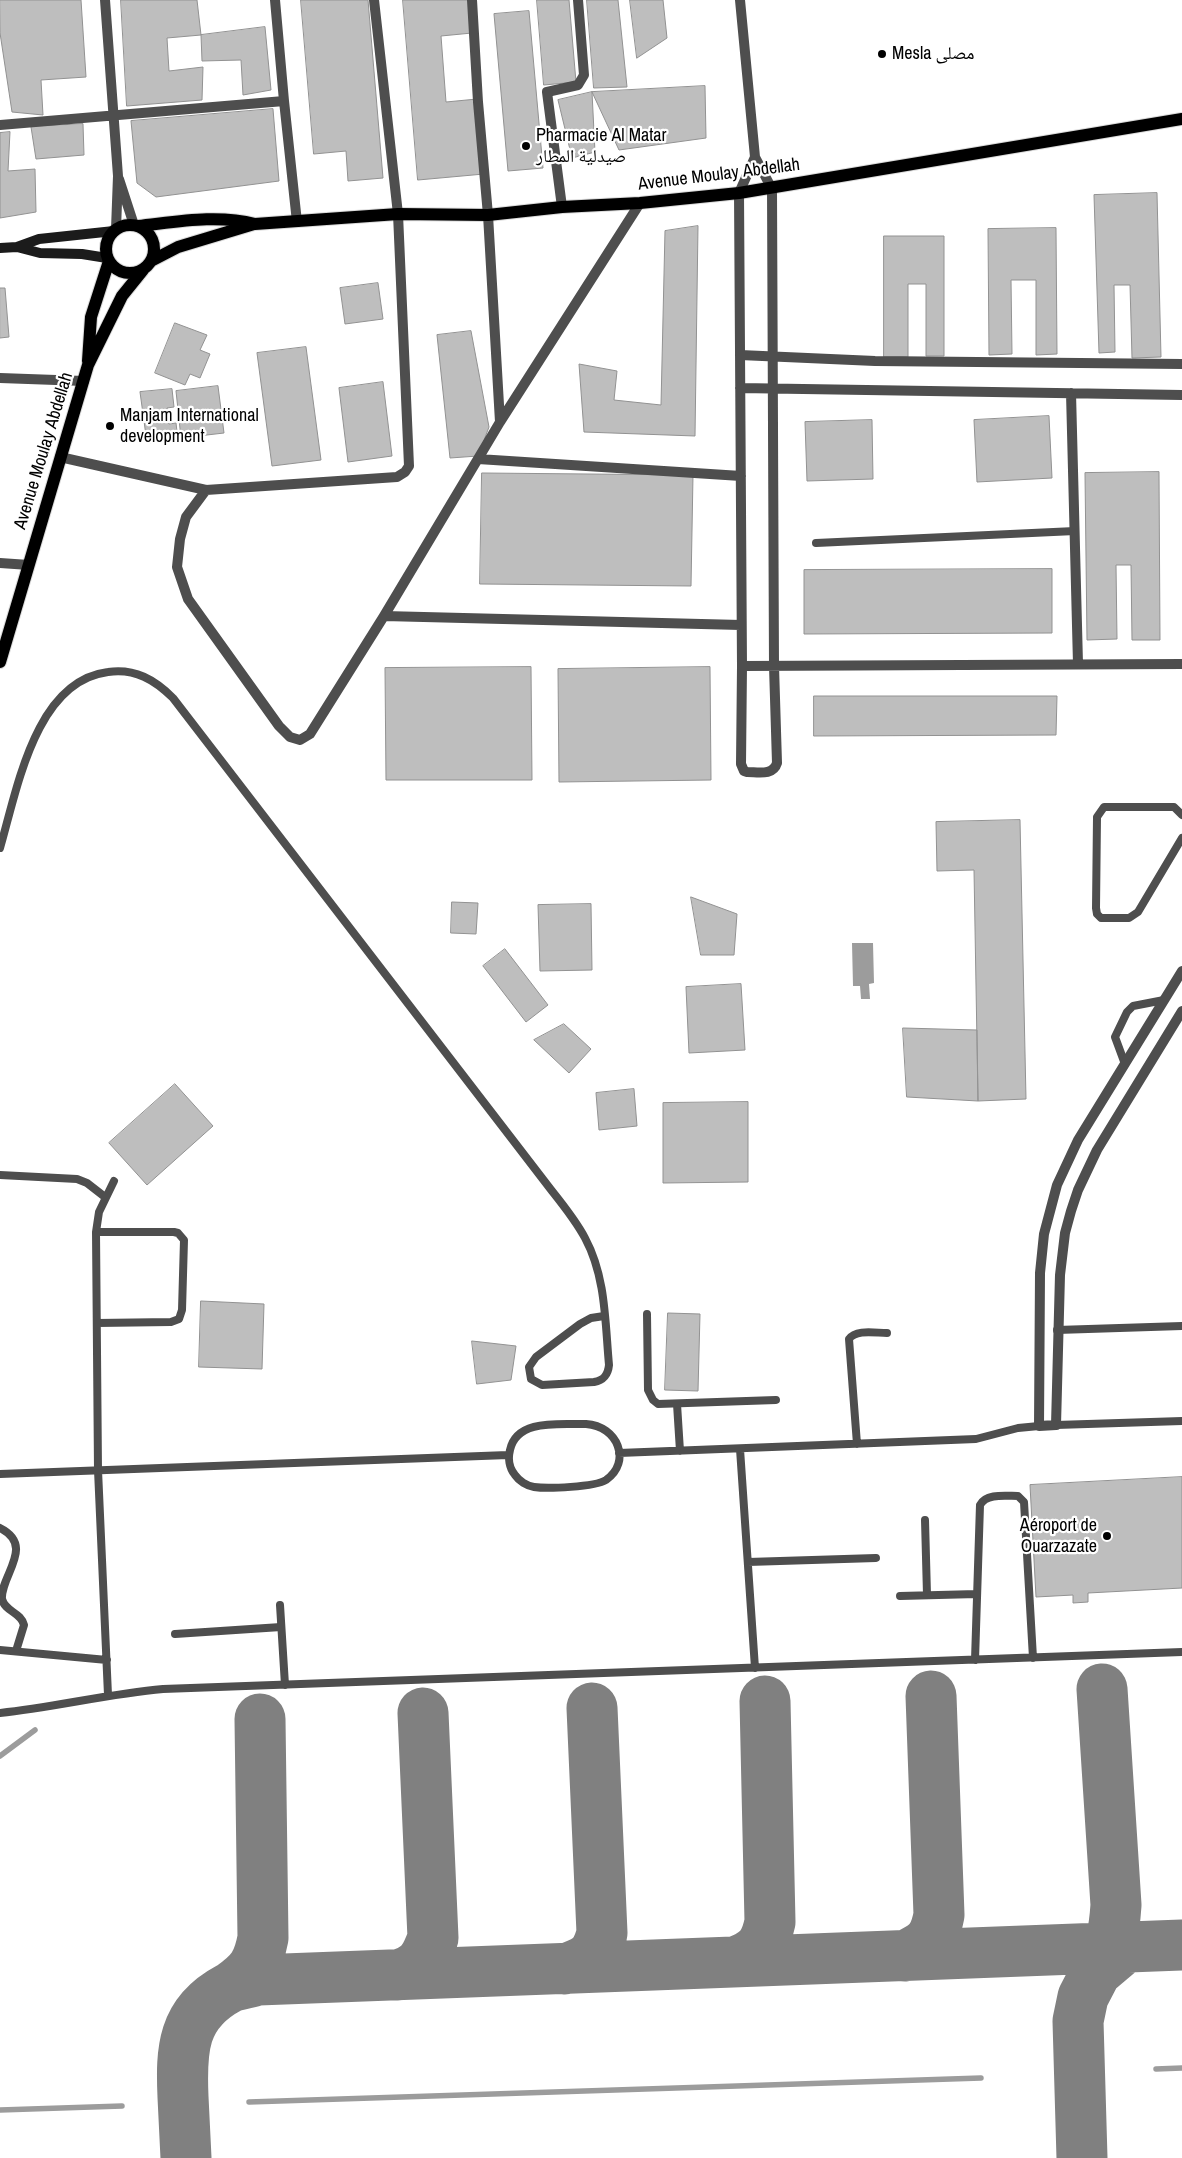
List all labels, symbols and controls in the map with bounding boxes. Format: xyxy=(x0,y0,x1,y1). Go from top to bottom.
place label: Mesla مصلى xyxy=(892,43,974,65)
marker: Mesla مصلى xyxy=(876,48,888,60)
place label: Pharmacie Al Matar صيدلية المطار xyxy=(536,125,666,168)
marker: Pharmacie Al Matar صيدلية المطار xyxy=(520,140,532,152)
street label: Avenue Moulay Abdellah xyxy=(637,154,801,196)
street label: Avenue Moulay Abdellah xyxy=(10,370,78,532)
place label: Manjam International development xyxy=(120,405,259,448)
marker: Manjam International development xyxy=(104,420,116,432)
place label: Aéroport de Ouarzazate xyxy=(1020,1515,1097,1558)
marker: Aéroport de Ouarzazate xyxy=(1101,1530,1113,1542)

